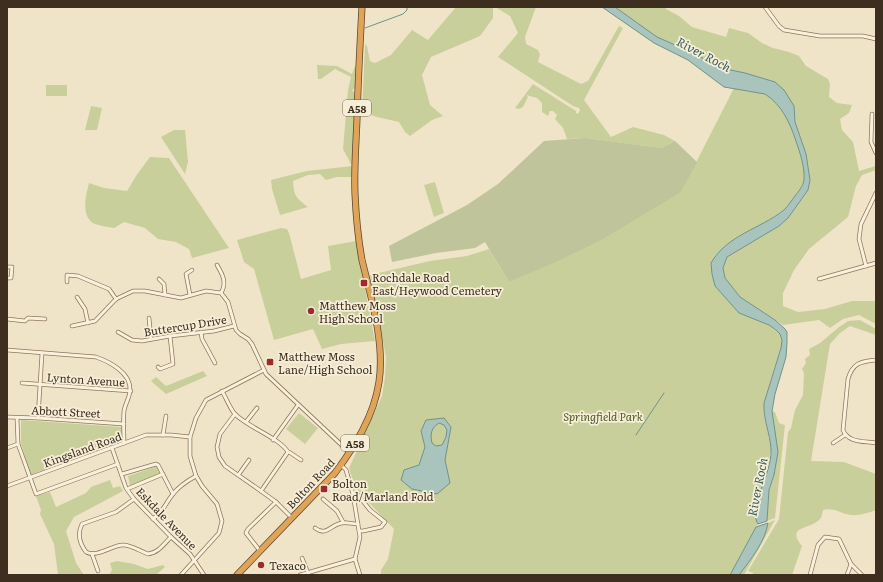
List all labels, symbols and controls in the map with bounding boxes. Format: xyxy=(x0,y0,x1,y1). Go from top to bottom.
water label: River Roch xyxy=(674,32,734,76)
road number: A58 xyxy=(343,100,371,116)
place label: Rochdale Road East/Heywood Cemetery xyxy=(372,269,503,298)
marker: Rochdale Road East/Heywood Cemetery xyxy=(359,278,369,288)
place label: Matthew Moss High School xyxy=(319,297,396,326)
marker: Matthew Moss High School xyxy=(306,306,316,316)
street label: Buttercup Drive xyxy=(142,311,228,339)
place label: Matthew Moss Lane/High School xyxy=(278,348,373,377)
marker: Matthew Moss Lane/High School xyxy=(265,357,275,367)
street label: Lynton Avenue xyxy=(46,368,126,390)
street label: Abbott Street xyxy=(31,401,102,421)
park label: Springfield Park xyxy=(563,408,643,424)
street label: Kingsland Road xyxy=(41,427,124,471)
road number: A58 xyxy=(341,435,369,451)
street label: Bolton Road xyxy=(282,454,338,512)
water label: River Roch xyxy=(743,456,771,518)
place label: Bolton Road/Marland Fold xyxy=(332,475,434,504)
street label: Eskdale Avenue xyxy=(133,483,201,553)
marker: Bolton Road/Marland Fold xyxy=(319,484,329,494)
place label: Texaco xyxy=(269,557,306,573)
marker: Texaco xyxy=(256,560,266,570)

